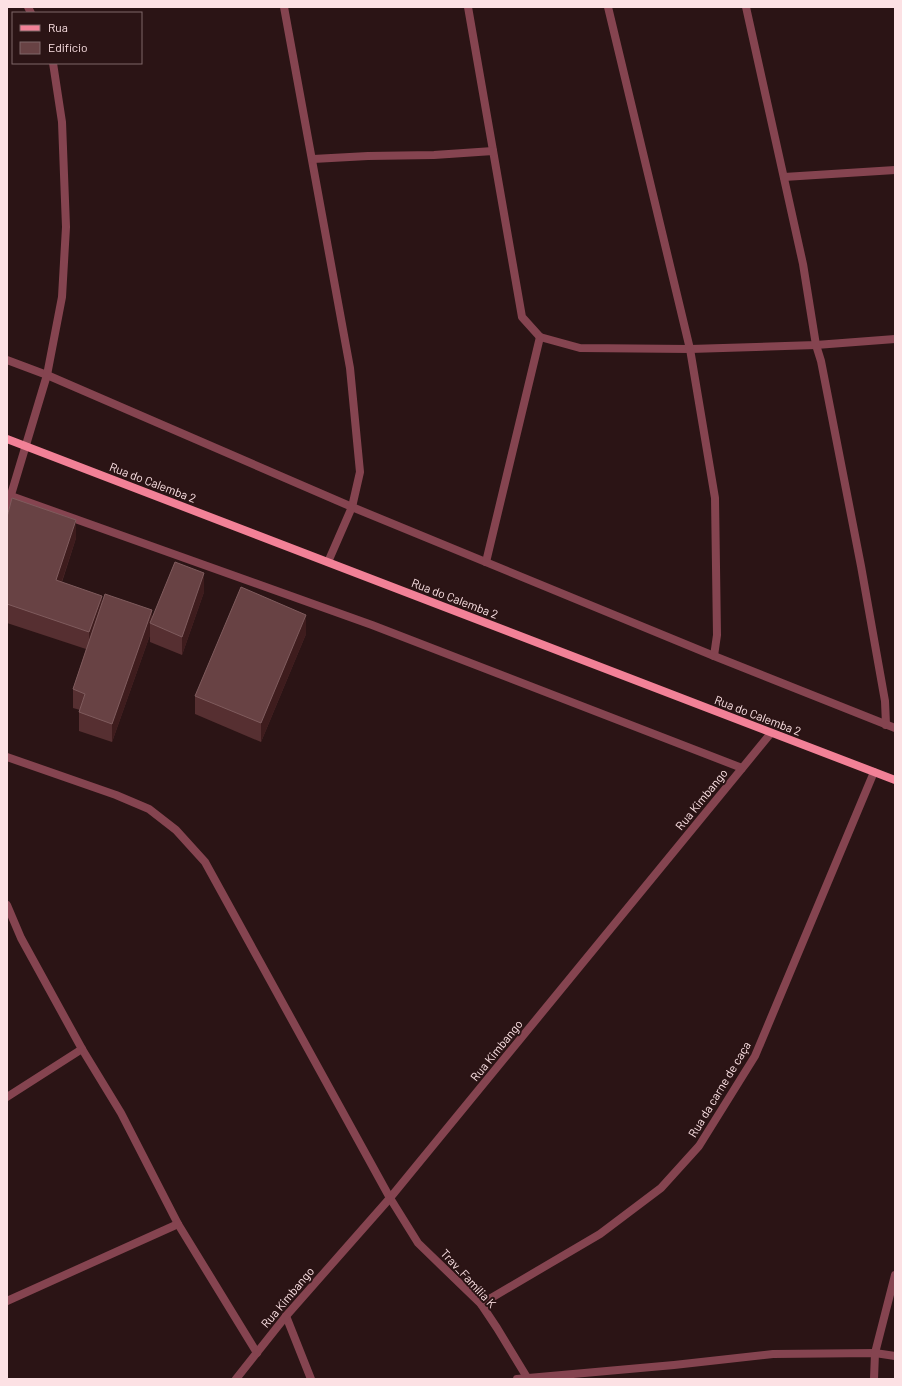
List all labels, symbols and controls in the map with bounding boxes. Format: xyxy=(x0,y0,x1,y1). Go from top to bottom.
legend xyxy=(12,12,142,64)
text: Rua xyxy=(48,20,68,34)
text: Edifício xyxy=(48,40,88,54)
street label: Rua do Calemba 2 xyxy=(108,459,198,505)
street label: Rua do Calemba 2 xyxy=(410,575,500,621)
street label: Rua do Calemba 2 xyxy=(713,692,803,738)
street label: Rua Kimbango xyxy=(672,766,730,832)
street label: Rua Kimbango xyxy=(467,1017,525,1083)
street label: Rua da carne de caça xyxy=(685,1039,753,1139)
street label: Trav_Família K xyxy=(438,1246,500,1311)
street label: Rua Kimbango xyxy=(258,1264,316,1330)

